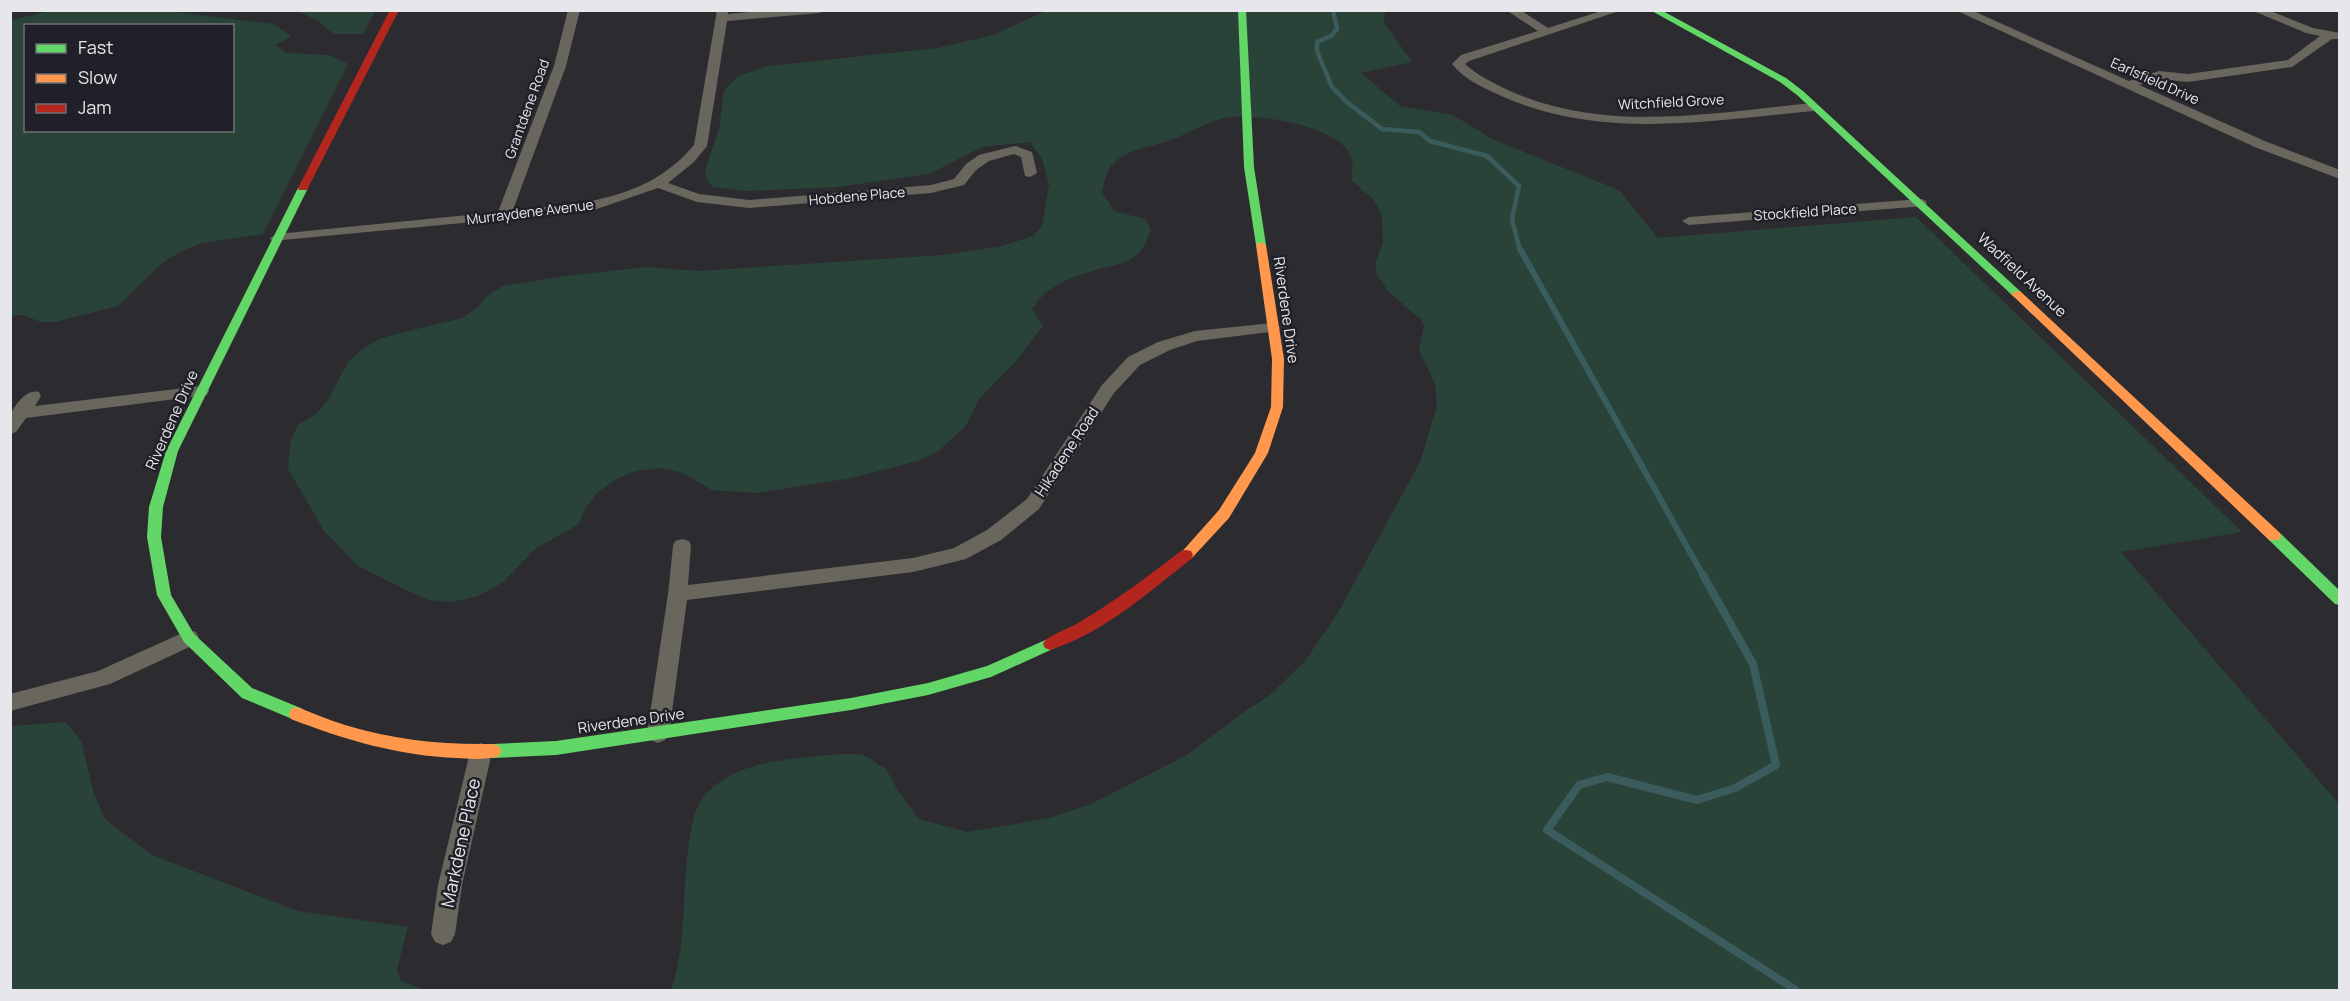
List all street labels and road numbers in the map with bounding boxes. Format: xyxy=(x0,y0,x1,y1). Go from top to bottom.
street label: Earlsfield Drive xyxy=(2108,53,2203,109)
street label: Grantdene Road xyxy=(500,56,553,161)
street label: Witchfield Grove xyxy=(1617,89,1725,114)
street label: Hobdene Place xyxy=(808,182,906,209)
street label: Murraydene Avenue xyxy=(465,194,595,229)
street label: Stockfield Place xyxy=(1753,198,1857,225)
street label: Wadfield Avenue xyxy=(1973,228,2072,322)
street label: Riverdene Drive xyxy=(1269,255,1304,365)
street label: Riverdene Drive xyxy=(140,366,203,473)
street label: Hikadene Road xyxy=(1030,403,1103,501)
street label: Riverdene Drive xyxy=(576,703,686,738)
street label: Markdene Place xyxy=(435,776,485,910)

